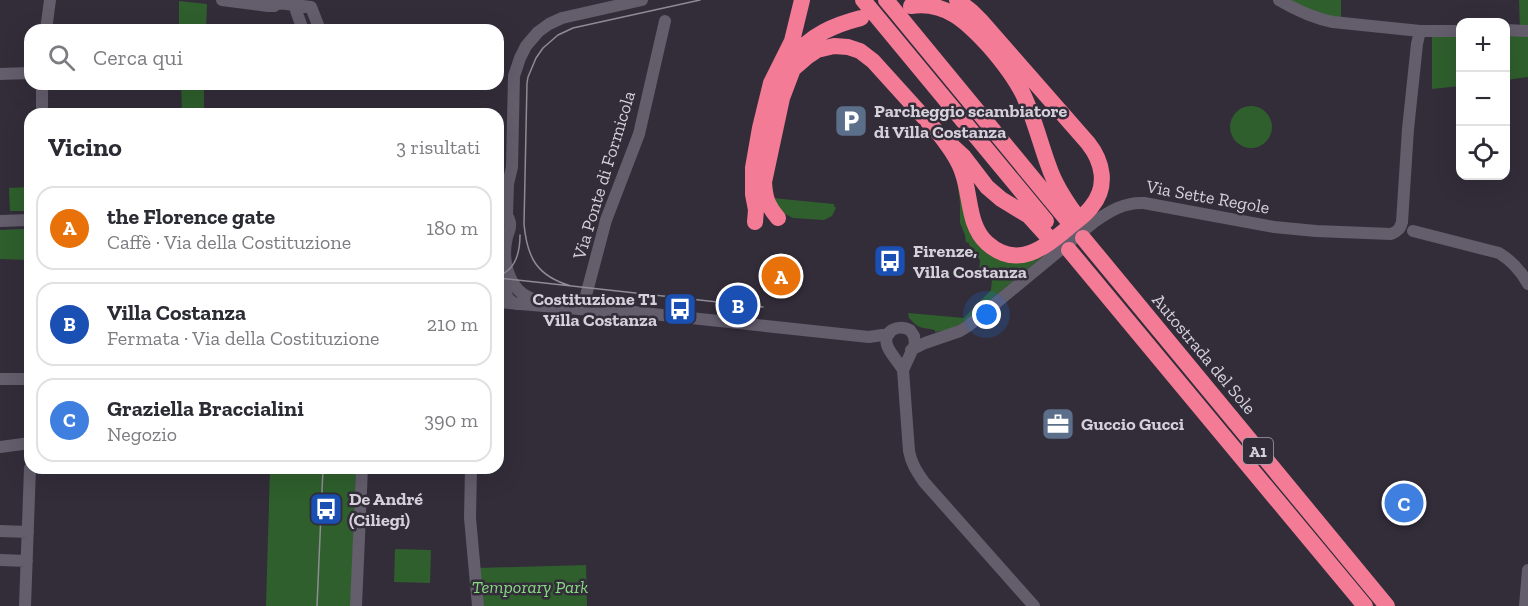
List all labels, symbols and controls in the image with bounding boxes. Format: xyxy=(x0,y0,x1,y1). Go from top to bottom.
map controls xyxy=(1456,18,1510,180)
button: + xyxy=(1456,18,1510,72)
search box xyxy=(24,24,504,90)
icon: search xyxy=(45,41,78,74)
text: Cerca qui xyxy=(93,44,183,71)
button: − xyxy=(1456,72,1510,126)
street label: Via Ponte di Formicola xyxy=(568,88,640,263)
place label: Parcheggio scambiatore di Villa Costanza xyxy=(874,100,1067,143)
parking icon: Parcheggio scambiatore di Villa Costanza xyxy=(833,103,869,139)
button: locate xyxy=(1456,126,1510,180)
text: Vicino xyxy=(48,131,122,163)
text: 3 risultati xyxy=(396,135,480,159)
street label: Via Sette Regole xyxy=(1144,175,1271,219)
text: the Florence gate xyxy=(107,203,275,230)
text: A xyxy=(63,216,76,240)
text: 180 m xyxy=(426,216,478,240)
text: Caffè · Via della Costituzione xyxy=(107,230,351,254)
place label: Firenze, Villa Costanza xyxy=(913,240,1027,283)
bus stop icon: Firenze, Villa Costanza xyxy=(872,243,908,279)
pin: A xyxy=(762,254,800,298)
pin: B xyxy=(718,282,758,328)
place label: Costituzione T1 Villa Costanza xyxy=(532,288,657,331)
street label: Autostrada del Sole xyxy=(1147,289,1261,419)
bus stop icon: Costituzione T1 Villa Costanza xyxy=(662,291,698,327)
text: Villa Costanza xyxy=(107,299,246,326)
your location xyxy=(972,300,1001,329)
text: B xyxy=(63,312,76,336)
text: 210 m xyxy=(427,312,478,336)
text: Fermata · Via della Costituzione xyxy=(107,326,380,350)
text: Graziella Braccialini xyxy=(107,395,304,422)
office icon: Guccio Gucci xyxy=(1040,406,1076,442)
text: C xyxy=(63,408,76,432)
text: 390 m xyxy=(424,408,478,432)
place label: Guccio Gucci xyxy=(1081,413,1185,435)
text: Negozio xyxy=(107,422,177,446)
road number: A1 xyxy=(1243,438,1273,464)
pin: C xyxy=(1384,480,1424,526)
place label: De André (Ciliegi) xyxy=(349,488,423,531)
bus stop icon: De André (Ciliegi) xyxy=(308,491,344,527)
park label: Temporary Park xyxy=(472,576,588,598)

